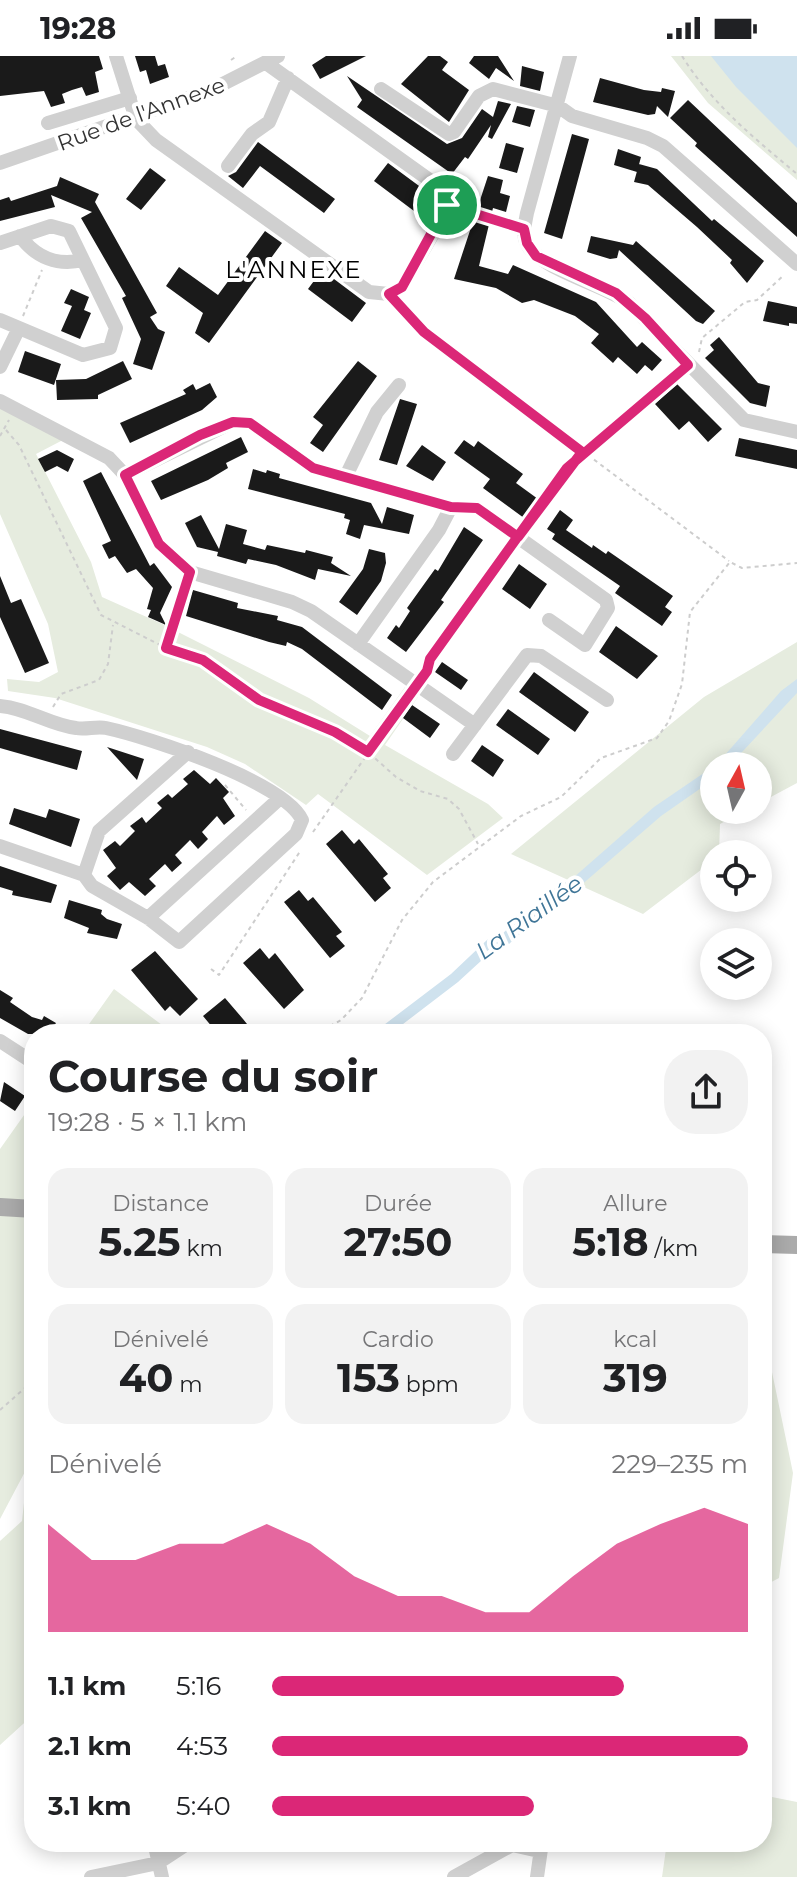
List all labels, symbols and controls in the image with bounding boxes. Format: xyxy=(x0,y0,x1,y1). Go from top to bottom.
text: 19:28 xyxy=(40,10,116,47)
street label: Rue de l'Annexe xyxy=(54,71,228,157)
pin xyxy=(413,171,481,239)
icon: arrive xyxy=(425,183,469,227)
district label: L'ANNEXE xyxy=(225,255,363,284)
north arrow xyxy=(700,752,772,824)
map controls xyxy=(700,752,772,1000)
button: locate xyxy=(700,840,772,912)
water label: La Riaillée xyxy=(470,869,588,965)
button: layers xyxy=(700,928,772,1000)
text: Course du soir xyxy=(48,1049,378,1103)
button: share xyxy=(664,1050,748,1134)
text: 19:28 · 5 × 1.1 km xyxy=(48,1106,247,1138)
text: Distance xyxy=(112,1190,209,1217)
text: Durée xyxy=(364,1190,432,1217)
text: Allure xyxy=(603,1190,667,1217)
text: 5.25 xyxy=(99,1217,181,1266)
text: 27:50 xyxy=(343,1217,453,1266)
text: 5:18 xyxy=(572,1217,649,1266)
text: km xyxy=(181,1235,223,1262)
text: /km xyxy=(649,1235,698,1262)
text: Dénivelé xyxy=(112,1326,209,1353)
text: Cardio xyxy=(362,1326,434,1353)
text: kcal xyxy=(613,1326,657,1353)
text: 40 xyxy=(119,1353,173,1402)
text: 153 xyxy=(337,1353,400,1402)
text: 319 xyxy=(603,1353,668,1402)
text: m xyxy=(173,1371,203,1398)
text: bpm xyxy=(400,1371,459,1398)
text: Dénivelé xyxy=(48,1448,162,1480)
text: 229–235 m xyxy=(611,1448,748,1480)
text: 1.1 km xyxy=(48,1670,126,1702)
text: 5:16 xyxy=(176,1670,221,1702)
text: 2.1 km xyxy=(48,1730,132,1762)
text: 4:53 xyxy=(176,1730,228,1762)
text: 3.1 km xyxy=(48,1790,132,1822)
text: 5:40 xyxy=(176,1790,231,1822)

